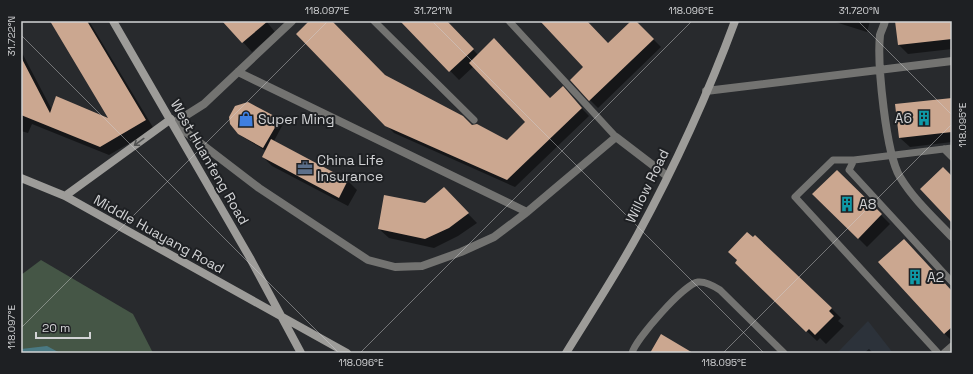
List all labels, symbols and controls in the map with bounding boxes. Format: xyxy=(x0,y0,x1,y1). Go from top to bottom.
text: 118.097°E xyxy=(305,4,350,17)
text: 31.721°N xyxy=(414,4,452,17)
text: 118.096°E xyxy=(668,4,714,17)
text: 31.720°N xyxy=(839,4,879,17)
text: 31.722°N xyxy=(5,16,18,56)
street label: West Huanfeng Road xyxy=(167,96,253,228)
text: 118.095°E xyxy=(956,102,969,147)
place label: A6 xyxy=(895,109,912,127)
building icon: A6 xyxy=(915,109,933,127)
shop icon: Super Ming xyxy=(237,110,255,128)
place label: Super Ming xyxy=(258,110,334,128)
one-way arrow xyxy=(134,138,145,146)
street label: Willow Road xyxy=(621,146,673,226)
place label: China Life Insurance xyxy=(317,151,383,185)
office icon: China Life Insurance xyxy=(296,159,314,177)
street label: Middle Huayang Road xyxy=(90,191,228,277)
building icon: A8 xyxy=(838,195,856,213)
place label: A8 xyxy=(859,195,877,213)
building icon: A2 xyxy=(906,268,924,286)
place label: A2 xyxy=(927,268,944,286)
text: 118.097°E xyxy=(5,304,18,349)
scale bar xyxy=(36,314,90,340)
text: 20 m xyxy=(42,320,70,336)
text: 118.096°E xyxy=(338,356,384,369)
text: 118.095°E xyxy=(702,356,747,369)

